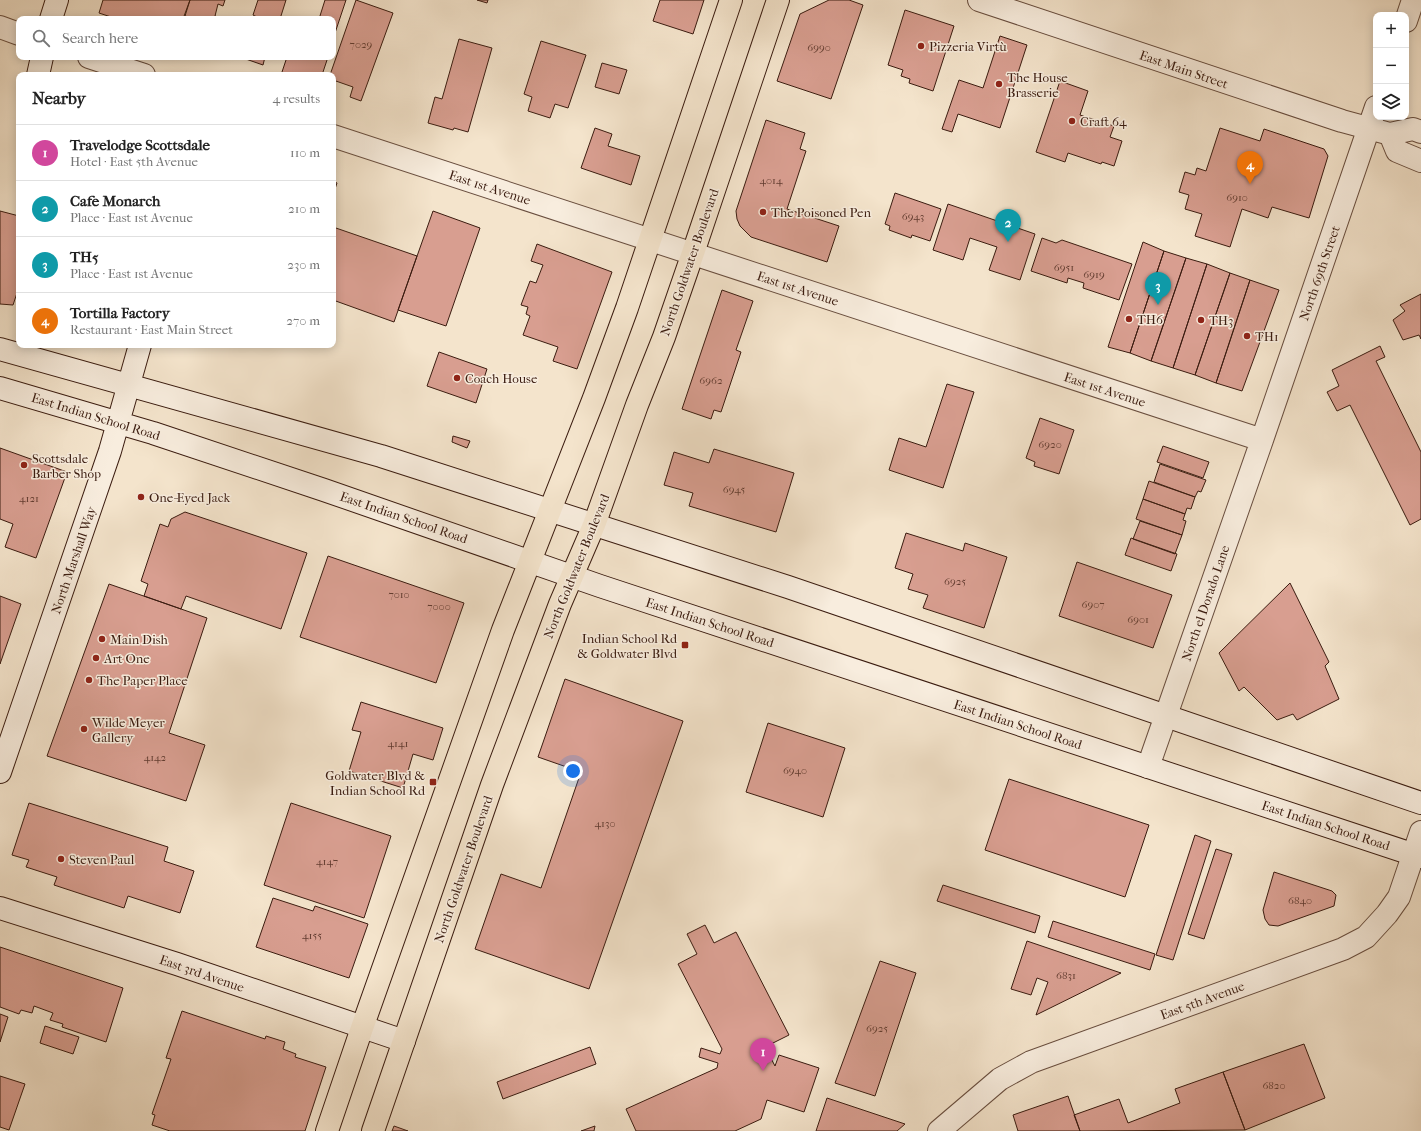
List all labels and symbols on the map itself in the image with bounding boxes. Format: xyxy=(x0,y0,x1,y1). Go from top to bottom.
house number: 7029 xyxy=(350,38,373,51)
place label: Pizzeria Virtù xyxy=(929,39,1007,54)
house number: 6990 xyxy=(807,41,831,54)
marker: Pizzeria Virtù xyxy=(916,41,926,51)
street label: East Main Street xyxy=(1138,47,1230,92)
place label: The House Brasserie xyxy=(1007,70,1068,100)
marker: The House Brasserie xyxy=(994,79,1004,89)
place label: Craft 64 xyxy=(1080,114,1127,129)
marker: Craft 64 xyxy=(1067,116,1077,126)
pin: 4 xyxy=(1237,151,1263,184)
street label: East 1st Avenue xyxy=(447,167,533,208)
house number: 4014 xyxy=(760,174,783,187)
street label: North Goldwater Boulevard xyxy=(657,186,722,338)
house number: 6910 xyxy=(1226,191,1248,204)
place label: The Poisoned Pen xyxy=(771,205,871,220)
marker: The Poisoned Pen xyxy=(758,207,768,217)
pin: 2 xyxy=(995,209,1021,242)
house number: 6943 xyxy=(902,210,924,223)
street label: North 69th Street xyxy=(1296,223,1343,323)
house number: 6951 xyxy=(1054,261,1074,274)
street label: East 1st Avenue xyxy=(755,268,841,309)
house number: 6919 xyxy=(1083,268,1105,281)
pin: 3 xyxy=(1145,272,1171,305)
place label: TH6 xyxy=(1137,312,1164,327)
place label: TH3 xyxy=(1209,313,1233,328)
marker: TH6 xyxy=(1124,314,1134,324)
marker: TH3 xyxy=(1196,315,1206,325)
place label: TH1 xyxy=(1255,329,1279,344)
marker: TH1 xyxy=(1242,331,1252,341)
street label: East 1st Avenue xyxy=(1062,369,1148,410)
place label: Coach House xyxy=(465,371,538,386)
marker: Coach House xyxy=(452,373,462,383)
house number: 6962 xyxy=(699,374,723,387)
street label: East Indian School Road xyxy=(30,390,163,444)
house number: 6920 xyxy=(1038,438,1062,451)
place label: Scottsdale Barber Shop xyxy=(32,451,101,481)
marker: Scottsdale Barber Shop xyxy=(19,460,29,470)
house number: 6945 xyxy=(723,483,746,496)
street label: East Indian School Road xyxy=(338,489,471,547)
place label: One-Eyed Jack xyxy=(149,490,231,505)
street label: North Goldwater Boulevard xyxy=(541,491,613,641)
house number: 4121 xyxy=(19,492,39,505)
marker: One-Eyed Jack xyxy=(136,492,146,502)
street label: North Marshall Way xyxy=(48,503,99,616)
street label: North el Dorado Lane xyxy=(1179,543,1233,663)
house number: 6925 xyxy=(944,575,966,588)
house number: 7010 xyxy=(388,588,410,601)
street label: East Indian School Road xyxy=(644,595,777,651)
house number: 6907 xyxy=(1081,598,1105,611)
house number: 7000 xyxy=(427,600,451,613)
house number: 6901 xyxy=(1127,613,1149,626)
place label: Indian School Rd & Goldwater Blvd xyxy=(577,631,678,661)
place label: Main Dish xyxy=(110,632,169,647)
marker: Main Dish xyxy=(97,634,107,644)
marker: Indian School Rd & Goldwater Blvd xyxy=(680,640,690,650)
place label: Art One xyxy=(103,651,150,666)
marker: Art One xyxy=(91,653,101,663)
place label: The Paper Place xyxy=(97,673,188,688)
marker: The Paper Place xyxy=(84,675,94,685)
street label: East Indian School Road xyxy=(952,697,1085,753)
place label: Wilde Meyer Gallery xyxy=(91,715,165,745)
marker: Wilde Meyer Gallery xyxy=(79,724,89,734)
house number: 4141 xyxy=(388,737,408,750)
house number: 4142 xyxy=(144,751,167,764)
your location xyxy=(563,761,583,781)
house number: 6940 xyxy=(783,764,807,777)
place label: Goldwater Blvd & Indian School Rd xyxy=(325,768,426,798)
marker: Goldwater Blvd & Indian School Rd xyxy=(428,777,438,787)
street label: North Goldwater Boulevard xyxy=(431,793,496,945)
street label: East Indian School Road xyxy=(1260,798,1393,854)
house number: 4130 xyxy=(594,817,616,830)
place label: Steven Paul xyxy=(69,852,135,867)
marker: Steven Paul xyxy=(56,854,66,864)
house number: 4147 xyxy=(316,855,338,868)
house number: 6840 xyxy=(1288,894,1312,907)
house number: 4155 xyxy=(302,929,322,942)
street label: East 3rd Avenue xyxy=(157,952,247,995)
house number: 6831 xyxy=(1056,969,1076,982)
street label: East 5th Avenue xyxy=(1158,978,1247,1023)
house number: 6925 xyxy=(866,1022,888,1035)
pin: 1 xyxy=(750,1038,776,1071)
house number: 6820 xyxy=(1262,1079,1286,1092)

